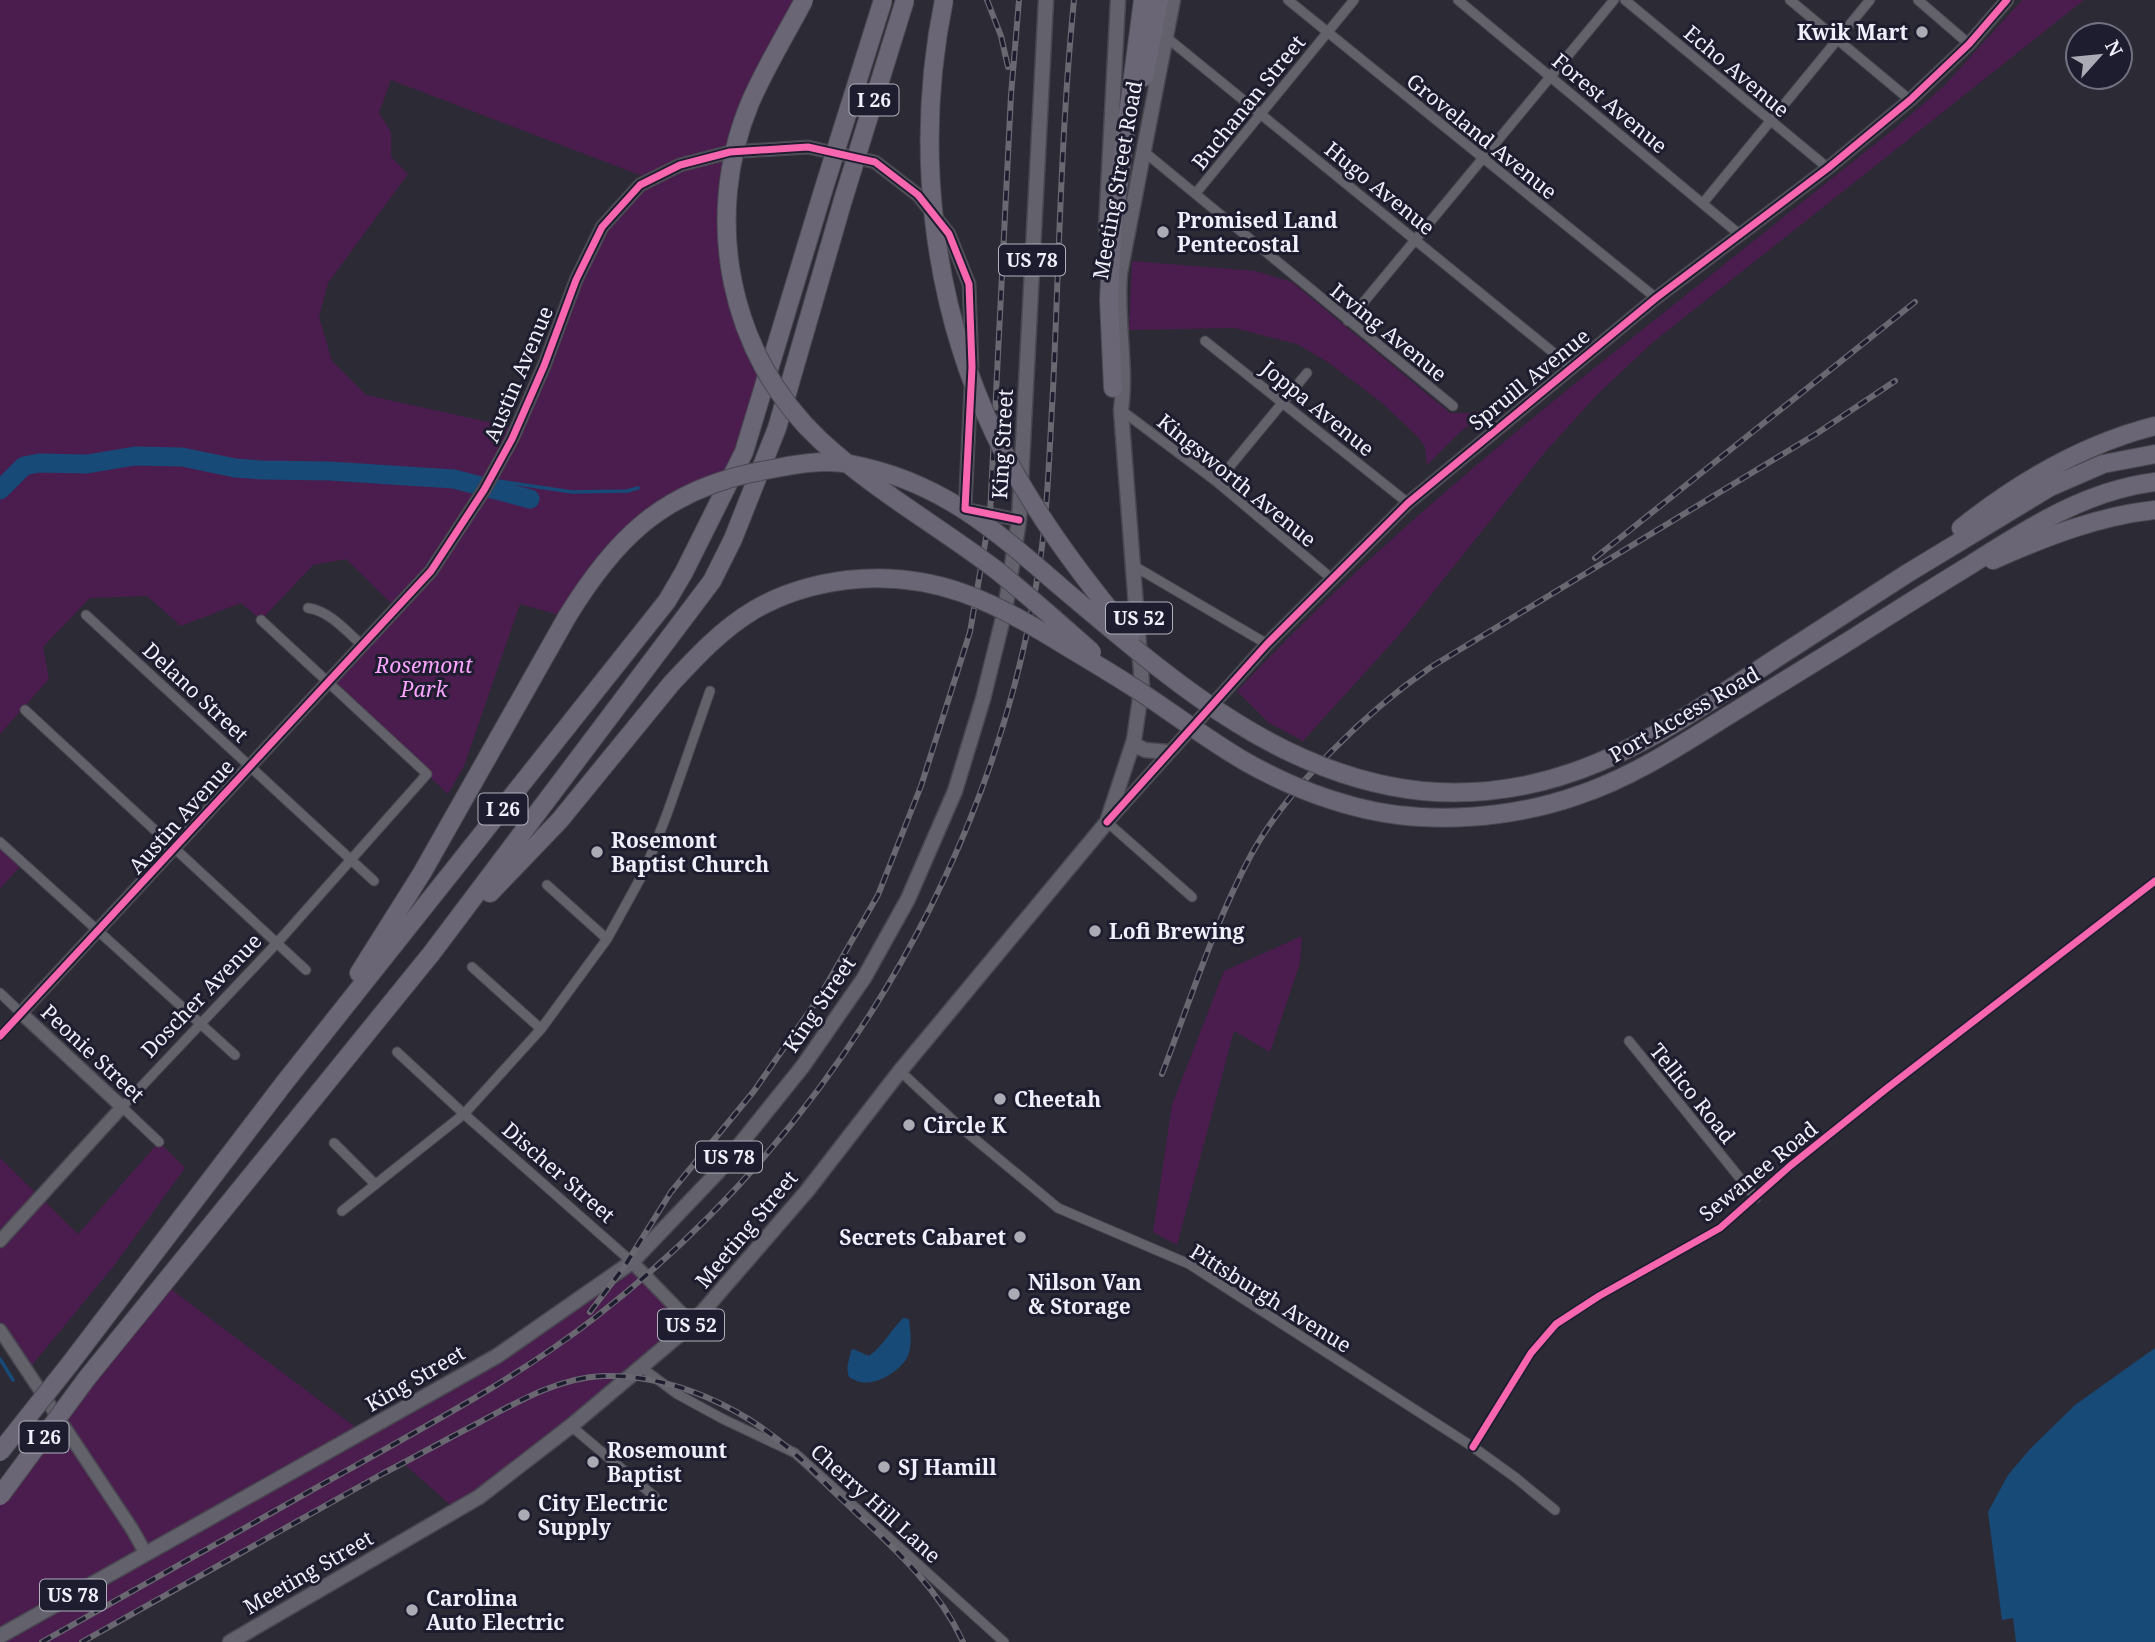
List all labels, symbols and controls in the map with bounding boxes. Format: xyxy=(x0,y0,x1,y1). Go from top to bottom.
place label: Kwik Mart xyxy=(1797,18,1908,46)
street label: Echo Avenue xyxy=(1678,19,1796,123)
north arrow xyxy=(2064,21,2134,91)
marker: Kwik Mart xyxy=(1914,24,1930,40)
street label: Buchanan Street xyxy=(1185,29,1311,175)
text: N xyxy=(2099,36,2129,61)
street label: Forest Avenue xyxy=(1547,47,1673,159)
street label: Groveland Avenue xyxy=(1401,67,1563,205)
street label: Meeting Street Road xyxy=(1086,78,1148,282)
road number: I 26 xyxy=(850,85,898,116)
street label: Hugo Avenue xyxy=(1319,135,1441,241)
place label: Promised Land Pentecostal xyxy=(1177,206,1338,258)
marker: Promised Land Pentecostal xyxy=(1155,224,1171,240)
road number: US 78 xyxy=(999,244,1065,276)
street label: Irving Avenue xyxy=(1325,276,1453,388)
street label: Austin Avenue xyxy=(477,302,559,446)
street label: Spruill Avenue xyxy=(1463,322,1595,436)
street label: Joppa Avenue xyxy=(1255,353,1380,462)
street label: King Street xyxy=(985,388,1019,500)
street label: Kingsworth Avenue xyxy=(1152,407,1322,553)
road number: US 52 xyxy=(1106,603,1172,634)
street label: Delano Street xyxy=(137,636,255,748)
park label: Rosemont Park xyxy=(374,651,473,703)
street label: Port Access Road xyxy=(1604,660,1764,768)
street label: Austin Avenue xyxy=(122,753,240,879)
road number: I 26 xyxy=(478,794,528,824)
place label: Rosemont Baptist Church xyxy=(611,826,769,878)
marker: Rosemont Baptist Church xyxy=(589,844,605,860)
place label: Lofi Brewing xyxy=(1109,917,1245,945)
marker: Lofi Brewing xyxy=(1087,923,1103,939)
street label: Doscher Avenue xyxy=(135,927,267,1063)
street label: King Street xyxy=(777,950,861,1058)
street label: Peonie Street xyxy=(35,998,151,1108)
street label: Tellico Road xyxy=(1644,1037,1742,1149)
place label: Cheetah xyxy=(1014,1085,1101,1113)
marker: Cheetah xyxy=(992,1091,1008,1107)
place label: Circle K xyxy=(923,1111,1007,1139)
street label: Discher Street xyxy=(497,1115,621,1229)
street label: Sewanee Road xyxy=(1693,1115,1823,1227)
marker: Circle K xyxy=(901,1117,917,1133)
road number: US 78 xyxy=(696,1142,762,1172)
street label: Meeting Street xyxy=(689,1164,803,1294)
place label: Secrets Cabaret xyxy=(839,1223,1006,1251)
marker: Secrets Cabaret xyxy=(1012,1229,1028,1245)
street label: Pittsburgh Avenue xyxy=(1185,1237,1357,1359)
place label: Nilson Van & Storage xyxy=(1028,1268,1142,1320)
marker: Nilson Van & Storage xyxy=(1006,1286,1022,1302)
road number: US 52 xyxy=(658,1310,724,1340)
street label: King Street xyxy=(360,1338,470,1418)
road number: I 26 xyxy=(20,1422,68,1452)
place label: Rosemount Baptist xyxy=(607,1436,728,1488)
street label: Cherry Hill Lane xyxy=(805,1437,947,1569)
place label: SJ Hamill xyxy=(898,1453,997,1481)
marker: Rosemount Baptist xyxy=(585,1454,601,1470)
marker: SJ Hamill xyxy=(876,1459,892,1475)
place label: City Electric Supply xyxy=(538,1489,668,1541)
marker: City Electric Supply xyxy=(516,1507,532,1523)
street label: Meeting Street xyxy=(238,1524,378,1620)
road number: US 78 xyxy=(40,1580,106,1610)
place label: Carolina Auto Electric xyxy=(426,1584,564,1636)
marker: Carolina Auto Electric xyxy=(404,1602,420,1618)

